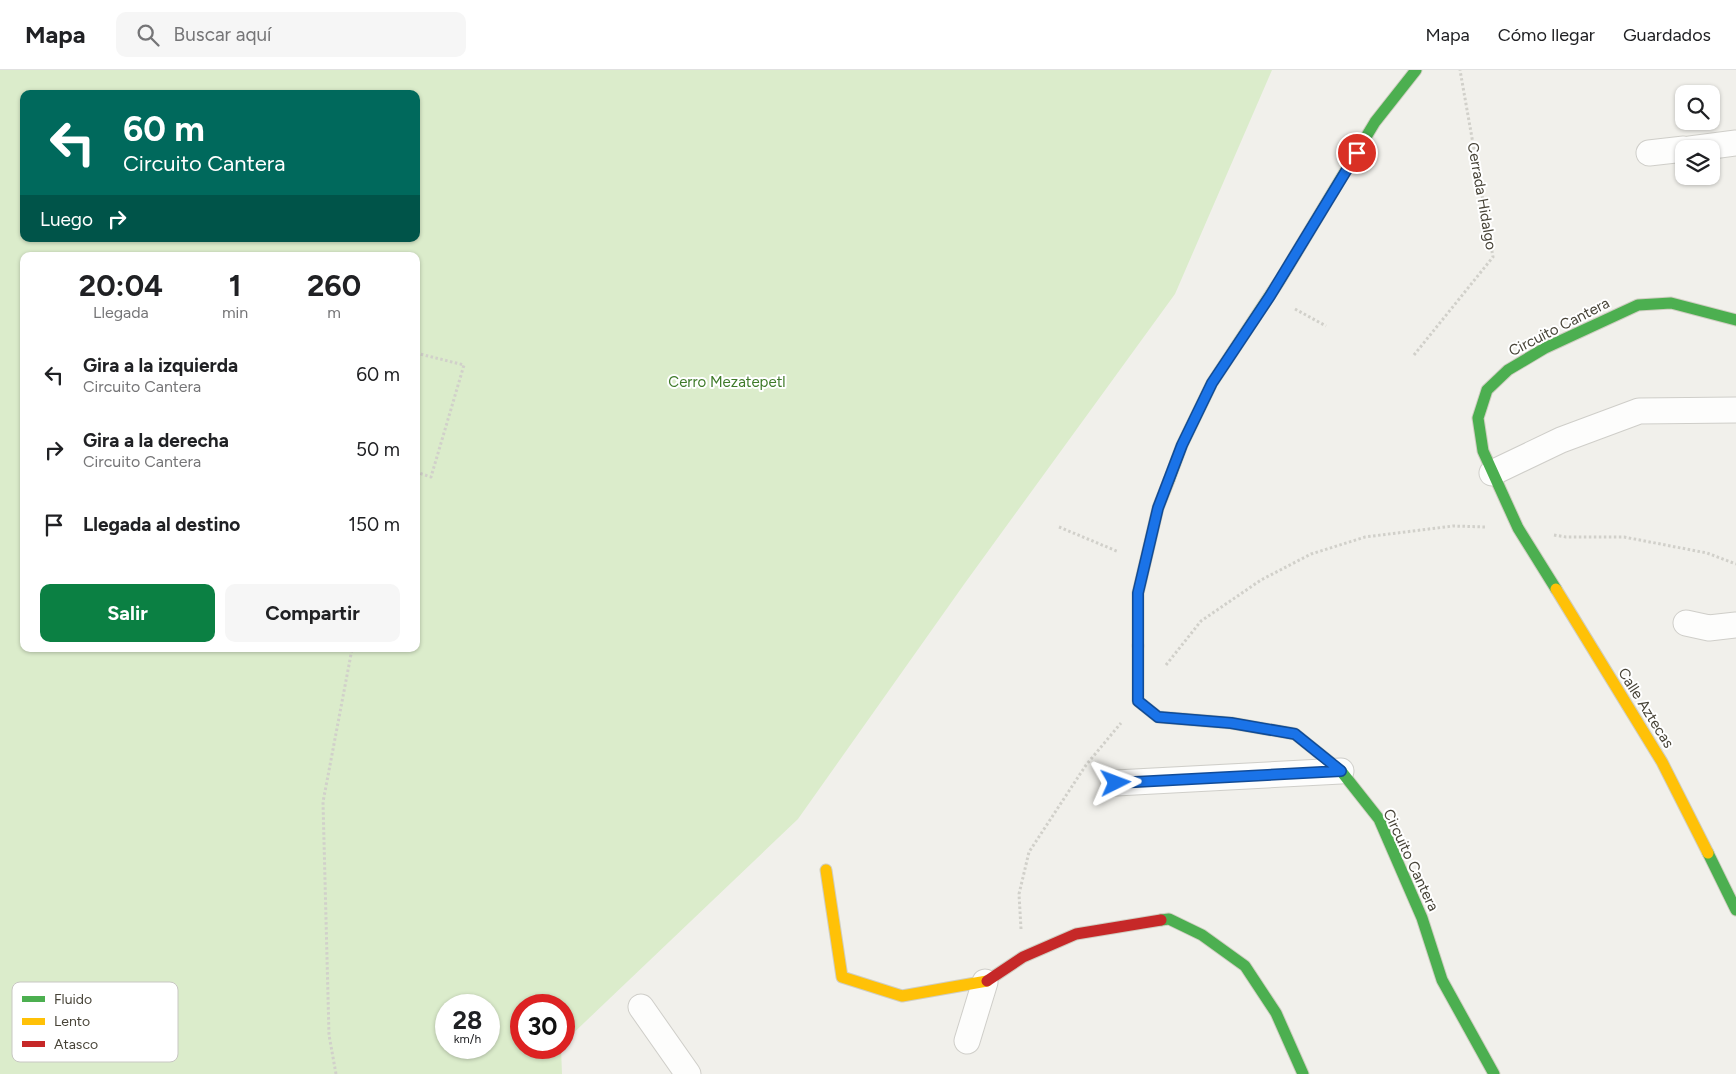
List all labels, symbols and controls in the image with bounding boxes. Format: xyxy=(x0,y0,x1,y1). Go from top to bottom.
search box xyxy=(116,12,466,57)
text: Mapa xyxy=(25,20,86,49)
icon: search xyxy=(134,21,162,49)
text: Buscar aquí xyxy=(174,23,271,46)
text: Mapa xyxy=(1425,24,1470,46)
text: Cómo llegar xyxy=(1498,24,1595,46)
text: Guardados xyxy=(1623,24,1711,46)
map controls xyxy=(1675,85,1720,185)
button: search xyxy=(1675,85,1720,130)
text: 60 m xyxy=(123,108,205,150)
icon: left xyxy=(40,110,105,175)
pin xyxy=(1336,132,1378,174)
icon: arrive xyxy=(1343,139,1371,167)
button: layers xyxy=(1675,140,1720,185)
street label: Cerrada Hidalgo xyxy=(1464,141,1500,251)
text: Circuito Cantera xyxy=(123,150,285,177)
icon: right xyxy=(103,205,131,233)
text: Luego xyxy=(40,208,93,231)
text: 20:04 xyxy=(79,267,163,304)
text: 1 xyxy=(229,267,241,304)
text: 260 xyxy=(307,267,361,304)
street label: Circuito Cantera xyxy=(1506,294,1612,360)
text: Llegada xyxy=(93,303,149,322)
text: min xyxy=(222,303,248,322)
text: m xyxy=(327,303,341,322)
text: Gira a la izquierda xyxy=(83,354,238,377)
icon: left xyxy=(40,361,68,389)
text: 60 m xyxy=(356,363,400,386)
park label: Cerro Mezatepetl xyxy=(668,373,786,391)
text: Circuito Cantera xyxy=(83,377,201,396)
text: Gira a la derecha xyxy=(83,429,229,452)
icon: right xyxy=(40,436,68,464)
text: 50 m xyxy=(356,438,400,461)
text: Circuito Cantera xyxy=(83,452,201,471)
icon: arrive xyxy=(40,511,68,539)
text: Llegada al destino xyxy=(83,513,240,536)
text: 150 m xyxy=(348,513,400,536)
button: Salir xyxy=(40,584,215,642)
button: Compartir xyxy=(225,584,400,642)
street label: Calle Aztecas xyxy=(1614,665,1678,751)
position arrow xyxy=(1089,756,1141,808)
street label: Circuito Cantera xyxy=(1379,806,1443,914)
legend xyxy=(12,982,178,1062)
text: Fluido xyxy=(54,991,92,1008)
speed limit sign: 30 xyxy=(510,994,575,1059)
text: 28 xyxy=(453,1005,482,1035)
text: Lento xyxy=(54,1013,90,1030)
text: km/h xyxy=(454,1032,481,1046)
text: Atasco xyxy=(54,1036,98,1053)

